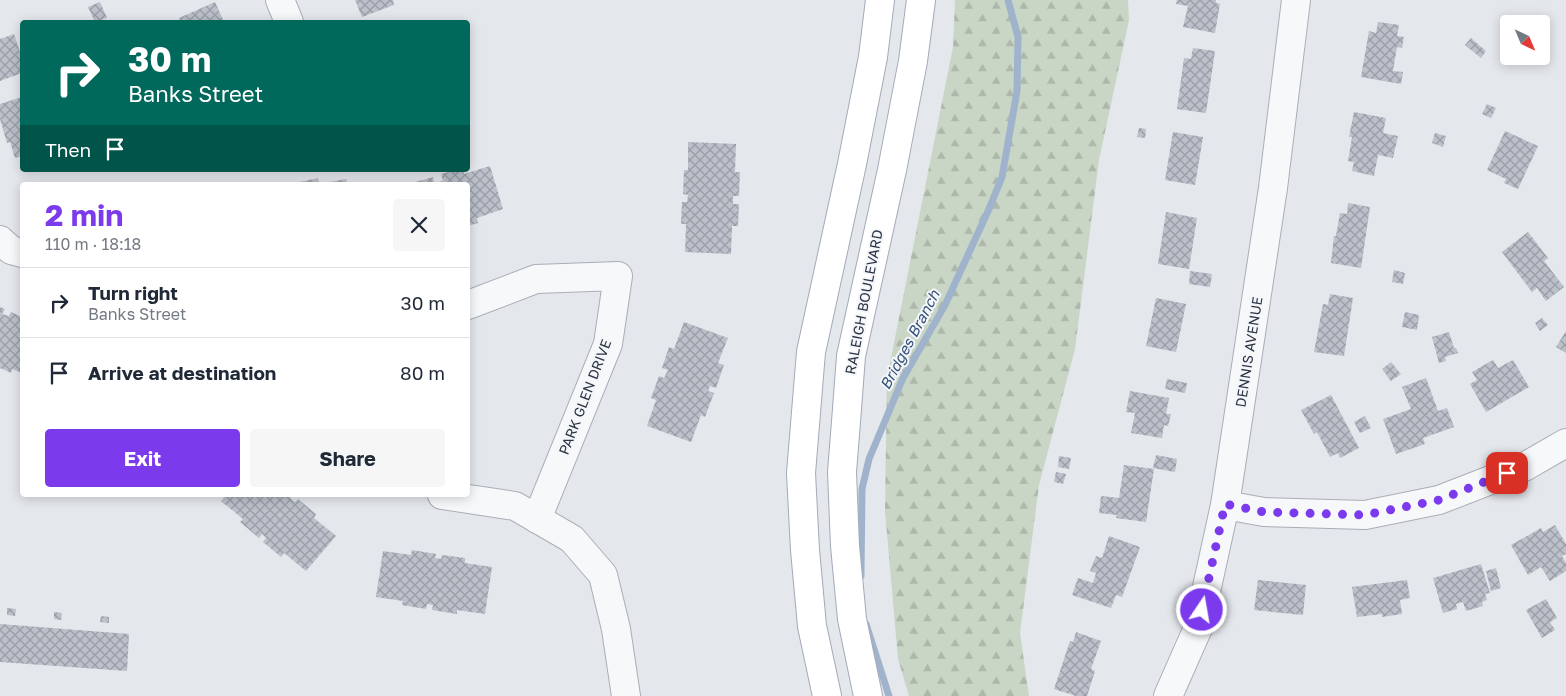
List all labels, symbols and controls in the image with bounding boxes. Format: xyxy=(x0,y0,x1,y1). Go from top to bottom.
north arrow xyxy=(1500,15,1550,65)
map controls xyxy=(1500,15,1550,65)
text: 30 m xyxy=(128,38,211,80)
icon: right xyxy=(45,40,110,105)
text: Banks Street xyxy=(128,80,263,107)
icon: arrive xyxy=(101,135,129,163)
text: Then xyxy=(45,138,91,161)
text: 2 min xyxy=(45,197,123,233)
button: close xyxy=(393,199,445,251)
street label: RALEIGH BOULEVARD xyxy=(841,228,886,376)
text: 110 m · 18:18 xyxy=(45,234,141,254)
text: Turn right xyxy=(88,281,178,304)
water label: Bridges Branch xyxy=(875,286,944,393)
icon: right xyxy=(45,289,73,317)
text: 30 m xyxy=(401,291,445,314)
street label: DENNIS AVENUE xyxy=(1231,295,1266,409)
text: Banks Street xyxy=(88,304,186,324)
street label: PARK GLEN DRIVE xyxy=(555,337,614,457)
icon: arrive xyxy=(45,359,73,387)
text: Arrive at destination xyxy=(88,361,276,384)
text: 80 m xyxy=(400,361,445,384)
button: Exit xyxy=(45,429,240,487)
button: Share xyxy=(250,429,445,487)
pin xyxy=(1486,452,1528,494)
icon: arrive xyxy=(1493,459,1521,487)
position arrow xyxy=(1175,583,1227,635)

